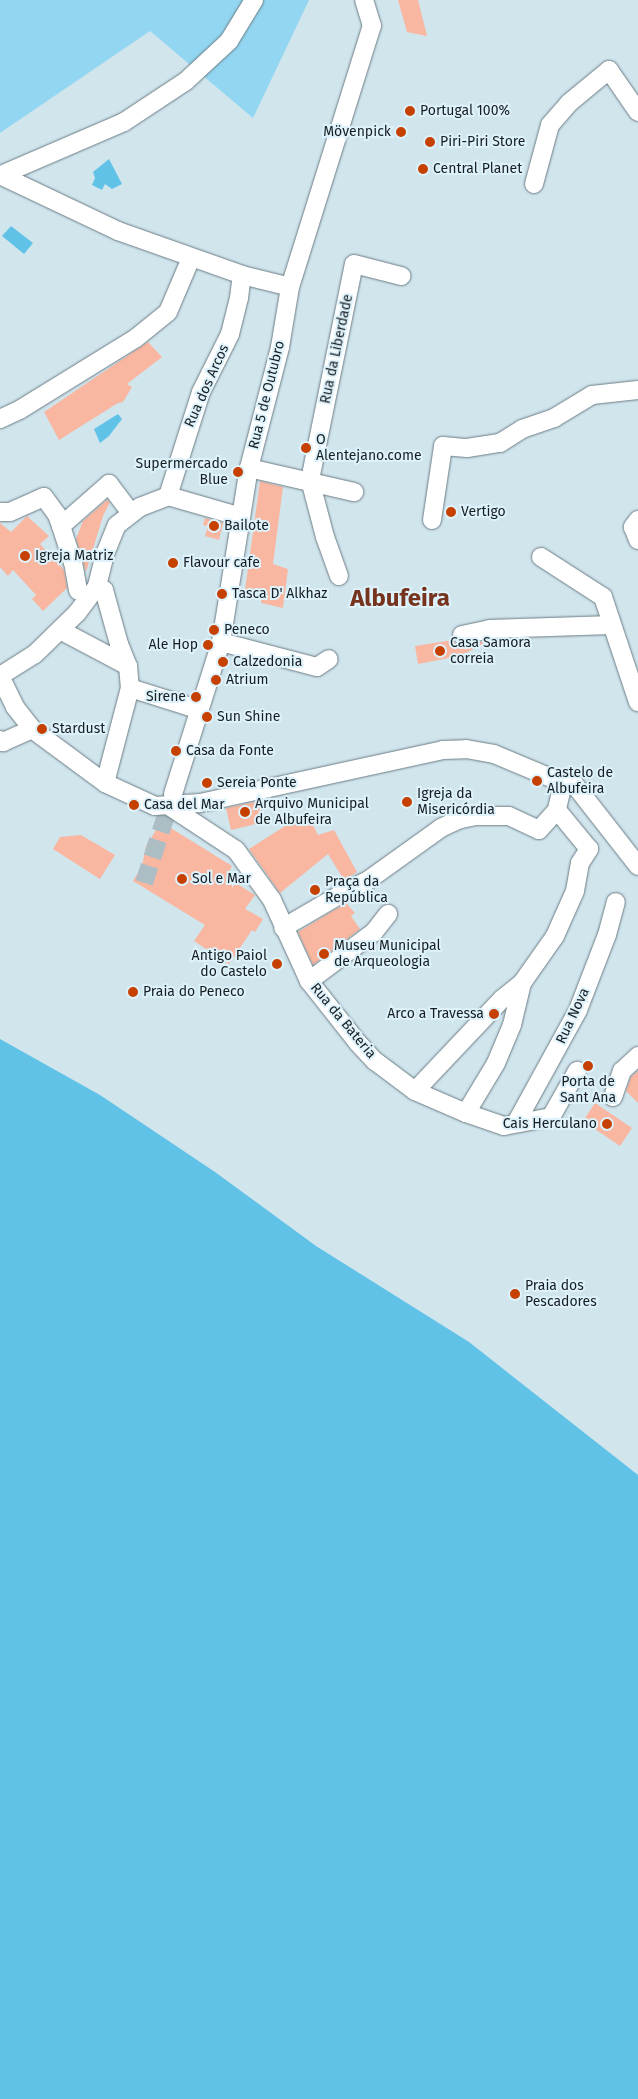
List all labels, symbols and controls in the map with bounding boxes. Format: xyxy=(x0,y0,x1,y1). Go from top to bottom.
place label: Portugal 100% xyxy=(420,103,510,119)
marker: Portugal 100% xyxy=(404,105,416,117)
place label: Mövenpick xyxy=(323,124,391,140)
marker: Mövenpick xyxy=(395,126,407,138)
place label: Piri-Piri Store xyxy=(440,134,525,150)
marker: Piri-Piri Store xyxy=(424,136,436,148)
place label: Central Planet xyxy=(433,161,522,177)
marker: Central Planet xyxy=(417,163,429,175)
street label: Rua da Liberdade xyxy=(317,293,357,405)
street label: Rua 5 de Outubro xyxy=(245,339,289,451)
street label: Rua dos Arcos xyxy=(181,342,233,430)
place label: O Alentejano.come xyxy=(316,432,422,464)
marker: O Alentejano.come xyxy=(300,442,312,454)
place label: Supermercado Blue xyxy=(136,456,228,488)
marker: Supermercado Blue xyxy=(232,466,244,478)
place label: Vertigo xyxy=(461,504,506,520)
marker: Vertigo xyxy=(445,506,457,518)
place label: Bailote xyxy=(224,518,269,534)
marker: Bailote xyxy=(208,520,220,532)
place label: Igreja Matriz xyxy=(35,548,113,564)
marker: Igreja Matriz xyxy=(19,550,31,562)
place label: Flavour cafe xyxy=(183,555,260,571)
marker: Flavour cafe xyxy=(167,557,179,569)
district label: Albufeira xyxy=(350,585,450,613)
place label: Tasca D' Alkhaz xyxy=(232,586,327,602)
marker: Tasca D' Alkhaz xyxy=(216,588,228,600)
place label: Peneco xyxy=(224,622,270,638)
marker: Peneco xyxy=(208,624,220,636)
place label: Casa Samora correia xyxy=(450,635,531,668)
place label: Ale Hop xyxy=(149,637,198,653)
marker: Ale Hop xyxy=(202,639,214,651)
marker: Casa Samora correia xyxy=(434,645,446,657)
place label: Calzedonia xyxy=(233,654,302,670)
marker: Calzedonia xyxy=(217,656,229,668)
place label: Atrium xyxy=(226,672,269,688)
marker: Atrium xyxy=(210,674,222,686)
place label: Sirene xyxy=(146,689,186,705)
marker: Sirene xyxy=(190,691,202,703)
place label: Sun Shine xyxy=(217,709,280,725)
marker: Sun Shine xyxy=(201,711,213,723)
place label: Stardust xyxy=(52,721,105,737)
marker: Stardust xyxy=(36,723,48,735)
place label: Casa da Fonte xyxy=(186,743,274,759)
marker: Casa da Fonte xyxy=(170,745,182,757)
place label: Castelo de Albufeira xyxy=(547,765,613,798)
place label: Sereia Ponte xyxy=(217,775,297,791)
marker: Castelo de Albufeira xyxy=(531,775,543,787)
marker: Sereia Ponte xyxy=(201,777,213,789)
place label: Igreja da Misericórdia xyxy=(417,786,495,819)
place label: Arquivo Municipal de Albufeira xyxy=(255,796,369,829)
marker: Igreja da Misericórdia xyxy=(401,796,413,808)
place label: Casa del Mar xyxy=(144,797,225,813)
marker: Casa del Mar xyxy=(128,799,140,811)
marker: Arquivo Municipal de Albufeira xyxy=(239,806,251,818)
place label: Sol e Mar xyxy=(192,871,251,887)
marker: Sol e Mar xyxy=(176,873,188,885)
place label: Praça da República xyxy=(325,874,388,906)
marker: Praça da República xyxy=(309,884,321,896)
place label: Museu Municipal de Arqueologia xyxy=(334,938,441,970)
place label: Antigo Paiol do Castelo xyxy=(192,948,267,980)
marker: Museu Municipal de Arqueologia xyxy=(318,948,330,960)
marker: Antigo Paiol do Castelo xyxy=(271,958,283,970)
street label: Rua da Bateria xyxy=(307,980,379,1062)
place label: Praia do Peneco xyxy=(143,984,245,1000)
street label: Rua Nova xyxy=(553,985,593,1047)
marker: Praia do Peneco xyxy=(127,986,139,998)
place label: Arco a Travessa xyxy=(387,1006,484,1022)
marker: Arco a Travessa xyxy=(488,1008,500,1020)
marker: Porta de Sant Ana xyxy=(582,1060,594,1072)
place label: Porta de Sant Ana xyxy=(560,1074,616,1106)
place label: Cais Herculano xyxy=(503,1116,597,1132)
marker: Cais Herculano xyxy=(601,1118,613,1130)
place label: Praia dos Pescadores xyxy=(525,1278,597,1310)
marker: Praia dos Pescadores xyxy=(509,1288,521,1300)

